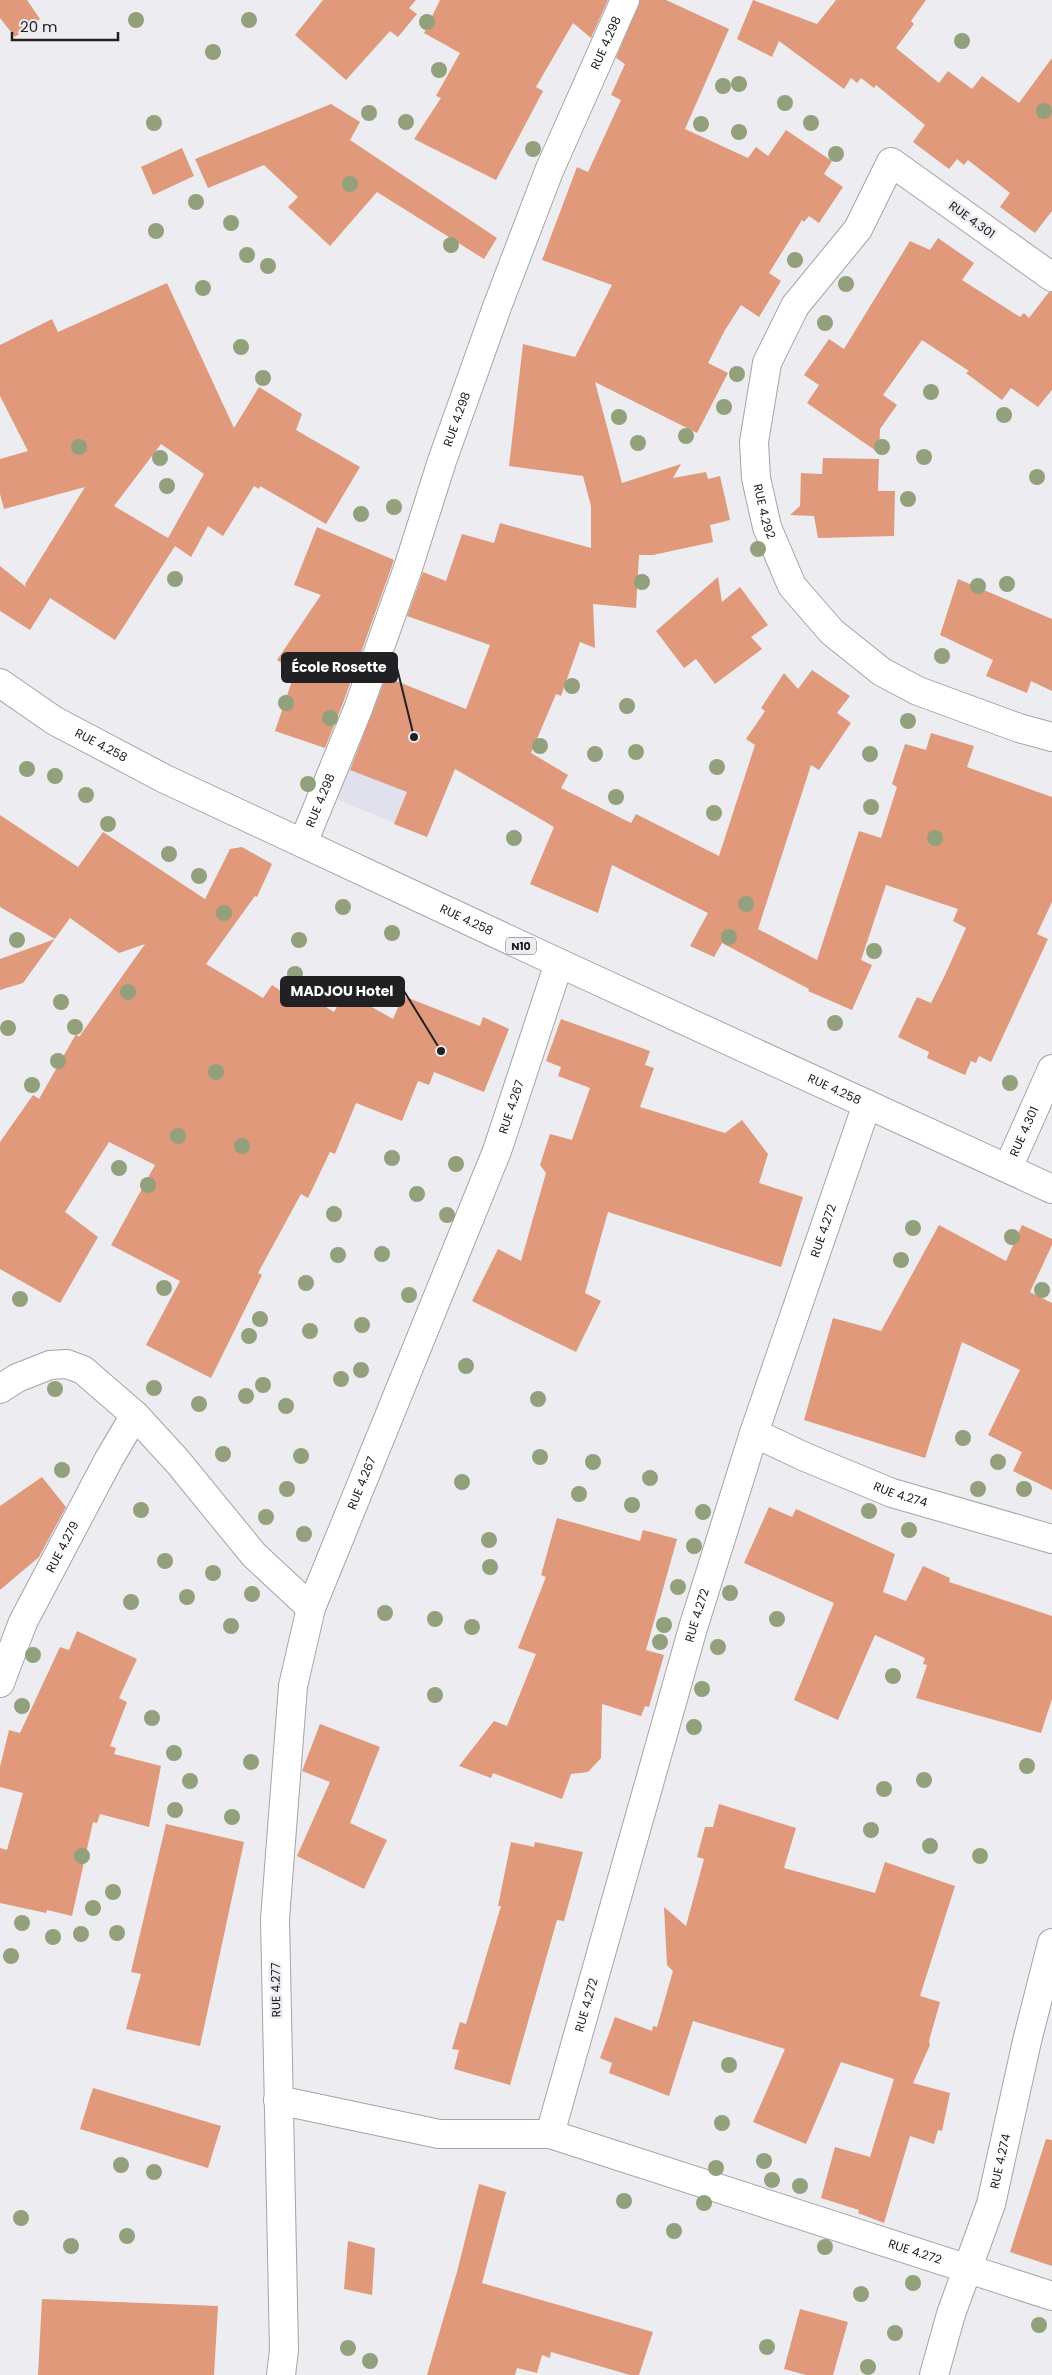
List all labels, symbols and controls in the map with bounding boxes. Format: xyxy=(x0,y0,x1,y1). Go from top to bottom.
scale bar xyxy=(12,10,119,42)
street label: RUE 4.298 xyxy=(586,13,625,72)
text: 20 m xyxy=(20,16,58,37)
street label: RUE 4.301 xyxy=(946,197,999,242)
street label: RUE 4.298 xyxy=(439,389,474,449)
street label: RUE 4.292 xyxy=(750,482,780,541)
callout: École Rosette xyxy=(282,653,397,682)
text: École Rosette xyxy=(291,657,387,677)
street label: RUE 4.258 xyxy=(72,724,130,766)
street label: RUE 4.298 xyxy=(301,771,339,830)
street label: RUE 4.258 xyxy=(437,900,496,939)
road number: N10 xyxy=(506,938,536,954)
callout: MADJOU Hotel xyxy=(281,977,404,1006)
text: MADJOU Hotel xyxy=(291,981,393,1001)
street label: RUE 4.258 xyxy=(805,1069,864,1108)
street label: RUE 4.267 xyxy=(494,1077,528,1136)
street label: RUE 4.301 xyxy=(1005,1103,1042,1159)
street label: RUE 4.272 xyxy=(806,1202,840,1259)
street label: RUE 4.267 xyxy=(343,1453,380,1512)
street label: RUE 4.274 xyxy=(871,1477,930,1511)
street label: RUE 4.279 xyxy=(42,1518,83,1575)
street label: RUE 4.272 xyxy=(680,1586,713,1644)
street label: RUE 4.277 xyxy=(267,1962,284,2018)
street label: RUE 4.272 xyxy=(570,1976,602,2034)
street label: RUE 4.274 xyxy=(986,2132,1014,2190)
street label: RUE 4.272 xyxy=(886,2235,944,2268)

